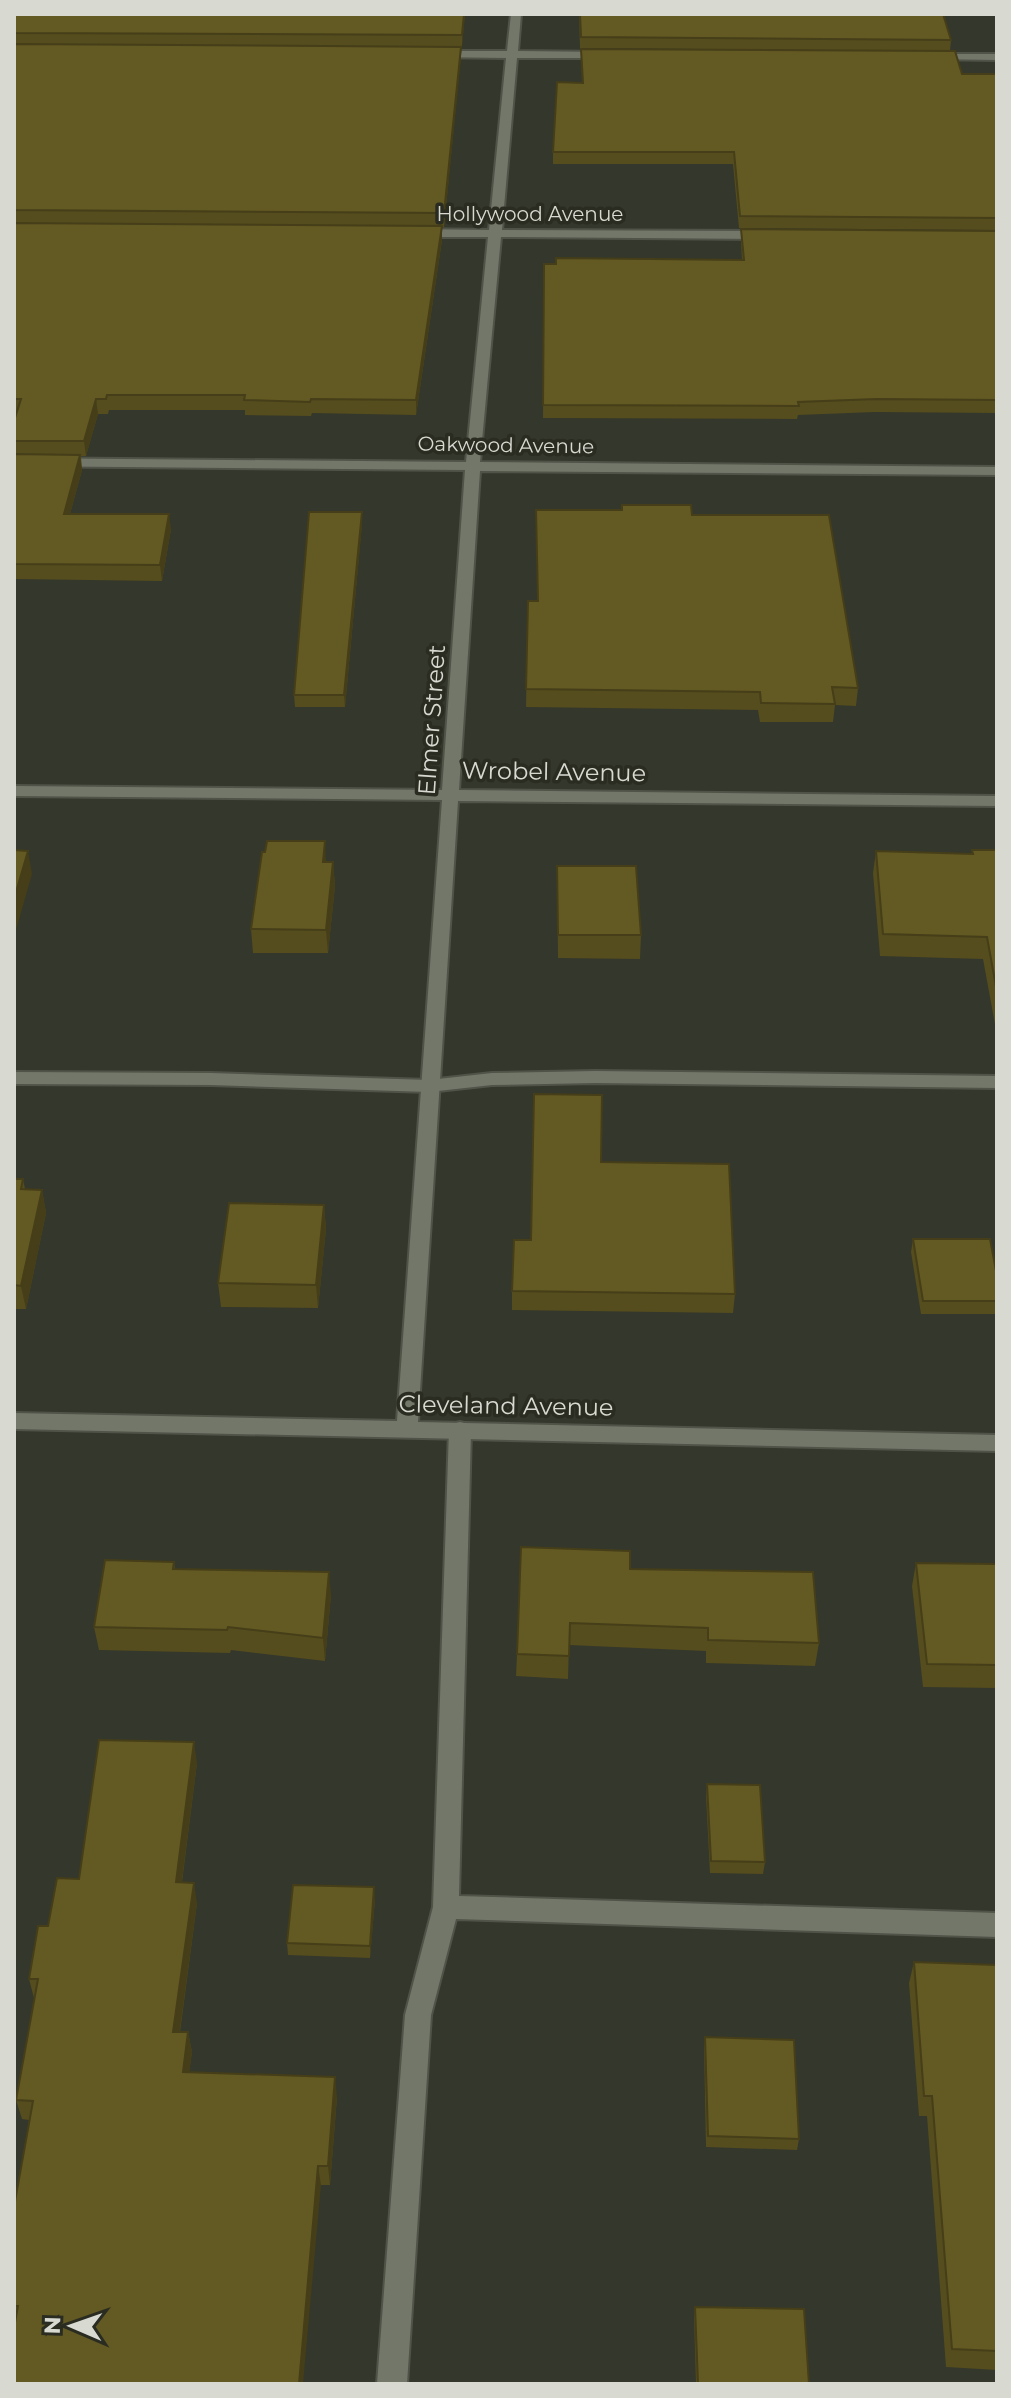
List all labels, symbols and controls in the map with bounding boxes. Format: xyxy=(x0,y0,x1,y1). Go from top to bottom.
street label: Hollywood Avenue xyxy=(437,202,623,226)
street label: Oakwood Avenue xyxy=(417,431,595,459)
street label: Elmer Street xyxy=(412,643,451,796)
street label: Wrobel Avenue xyxy=(462,755,646,788)
street label: Cleveland Avenue xyxy=(398,1389,614,1422)
north arrow xyxy=(32,2286,112,2366)
text: N xyxy=(39,2316,66,2335)

